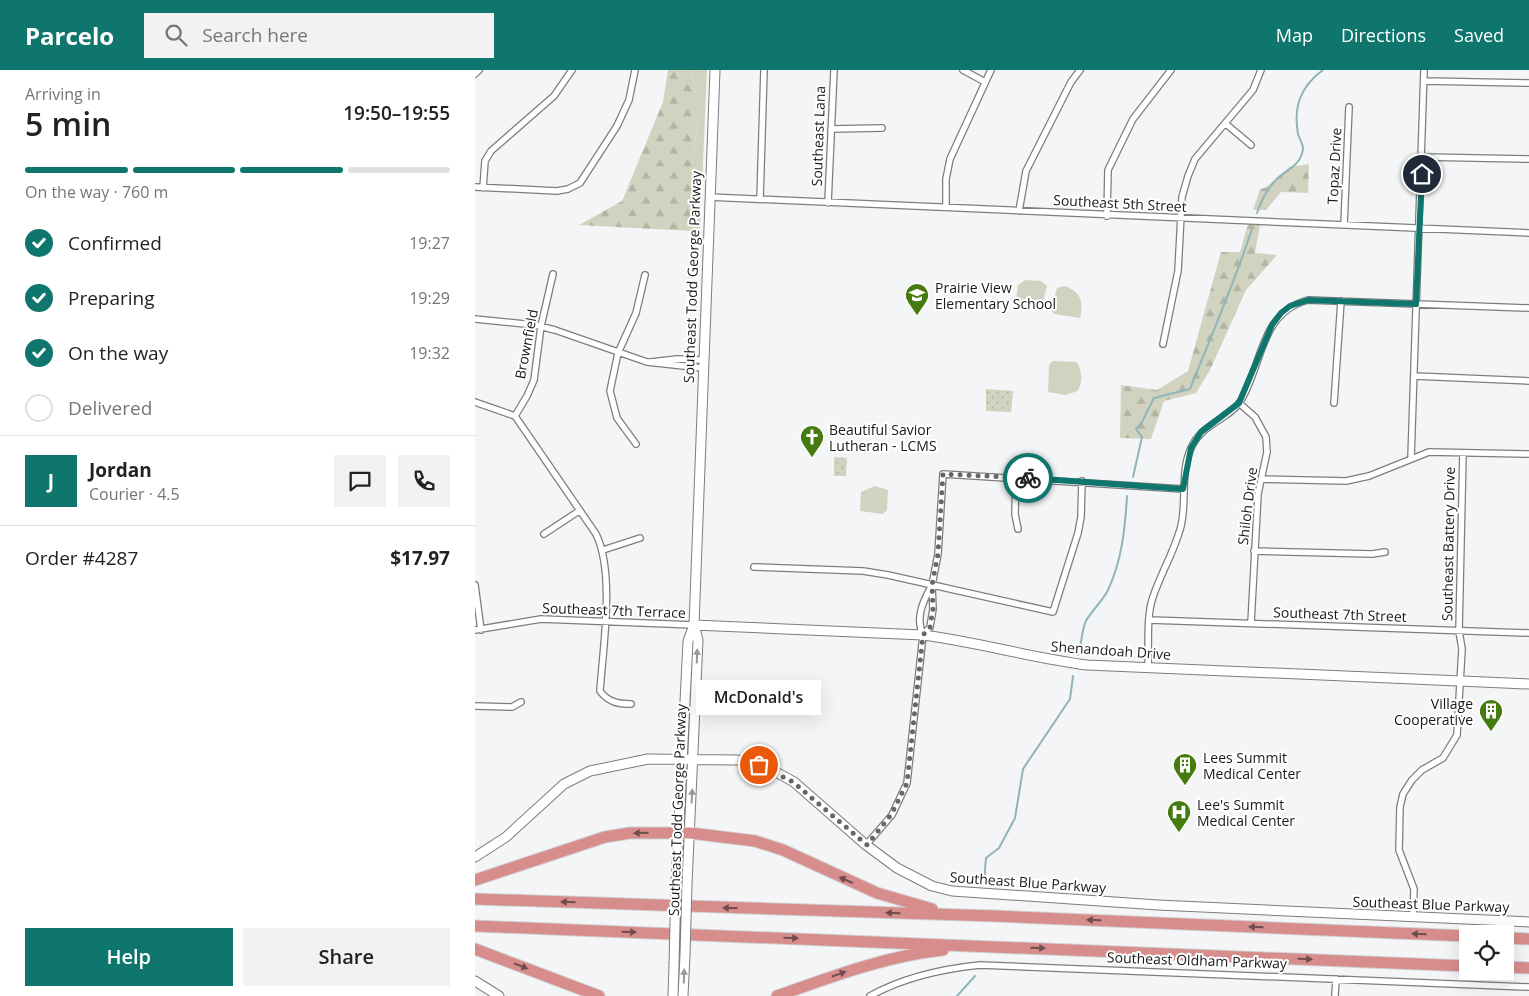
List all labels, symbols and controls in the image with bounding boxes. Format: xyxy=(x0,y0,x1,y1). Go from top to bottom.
search box xyxy=(144,13,494,58)
text: Parcelo xyxy=(25,19,114,52)
icon: search xyxy=(162,21,190,49)
text: Search here xyxy=(202,22,308,48)
text: Map xyxy=(1276,23,1313,47)
text: Directions xyxy=(1341,23,1426,47)
text: Saved xyxy=(1454,23,1504,47)
text: Arriving in xyxy=(25,83,101,105)
street label: Southeast Lana xyxy=(807,85,829,187)
text: 19:50–19:55 xyxy=(343,100,450,126)
text: 5 min xyxy=(25,102,111,145)
street label: Topaz Drive xyxy=(1322,127,1346,205)
pin xyxy=(1401,153,1443,195)
icon: home xyxy=(1408,160,1436,188)
street label: Southeast Todd George Parkway xyxy=(679,170,705,383)
text: On the way · 760 m xyxy=(25,181,168,203)
street label: Southeast 5th Street xyxy=(1053,190,1187,216)
icon: check xyxy=(25,229,53,257)
text: Confirmed xyxy=(68,230,162,256)
text: 19:27 xyxy=(409,232,450,254)
place label: Prairie View Elementary School xyxy=(935,278,1056,313)
school or university icon: Prairie View Elementary School xyxy=(904,282,930,316)
icon: check xyxy=(25,284,53,312)
text: Preparing xyxy=(68,285,155,311)
text: 19:29 xyxy=(409,287,450,309)
street label: Brownfield xyxy=(510,307,542,381)
icon: check xyxy=(25,339,53,367)
text: On the way xyxy=(68,340,168,366)
text: 19:32 xyxy=(409,342,450,364)
text: Delivered xyxy=(68,395,152,421)
place label: Beautiful Savior Lutheran - LCMS xyxy=(829,420,937,455)
church icon: Beautiful Savior Lutheran - LCMS xyxy=(799,424,825,458)
courier xyxy=(1003,453,1053,503)
button: chat xyxy=(334,455,386,507)
button: phone xyxy=(398,455,450,507)
text: Jordan xyxy=(89,457,152,483)
icon: bike xyxy=(1014,464,1042,492)
street label: Shiloh Drive xyxy=(1233,466,1261,546)
street label: Southeast Battery Drive xyxy=(1437,466,1459,621)
text: J xyxy=(48,468,54,494)
text: Courier · 4.5 xyxy=(89,483,180,505)
text: Order #4287 xyxy=(25,545,138,571)
text: $17.97 xyxy=(390,545,450,571)
street label: Southeast 7th Terrace xyxy=(542,598,686,622)
street label: Southeast 7th Street xyxy=(1273,602,1407,626)
street label: Shenandoah Drive xyxy=(1050,636,1172,664)
one-way arrow xyxy=(694,648,702,664)
callout: McDonald's xyxy=(697,680,821,715)
text: McDonald's xyxy=(714,686,803,708)
place label: Village Cooperative xyxy=(1394,694,1473,729)
building icon: Village Cooperative xyxy=(1478,698,1504,732)
street label: Southeast Todd George Parkway xyxy=(664,703,690,916)
pin xyxy=(738,744,780,786)
place label: Lees Summit Medical Center xyxy=(1203,748,1301,783)
icon: bag xyxy=(745,751,773,779)
building icon: Lees Summit Medical Center xyxy=(1172,752,1198,786)
one-way arrow xyxy=(688,788,696,804)
place label: Lee's Summit Medical Center xyxy=(1197,795,1295,830)
hospital icon: Lee's Summit Medical Center xyxy=(1166,799,1192,833)
one-way arrow xyxy=(633,829,649,837)
street label: Southeast Blue Parkway xyxy=(949,867,1108,897)
one-way arrow xyxy=(839,875,853,883)
street label: Southeast Blue Parkway xyxy=(1352,892,1511,916)
one-way arrow xyxy=(559,898,575,906)
one-way arrow xyxy=(722,903,738,911)
one-way arrow xyxy=(884,909,900,917)
one-way arrow xyxy=(1086,916,1102,924)
one-way arrow xyxy=(1248,923,1264,931)
map controls xyxy=(1459,925,1514,980)
button: locate xyxy=(1459,925,1514,980)
button: Help xyxy=(25,928,233,986)
button: Share xyxy=(243,928,450,986)
one-way arrow xyxy=(621,928,637,936)
one-way arrow xyxy=(1411,930,1427,938)
one-way arrow xyxy=(783,934,799,942)
one-way arrow xyxy=(1030,944,1046,952)
street label: Southeast Oldham Parkway xyxy=(1107,947,1288,973)
one-way arrow xyxy=(1297,955,1313,963)
one-way arrow xyxy=(513,963,528,970)
one-way arrow xyxy=(680,967,688,983)
one-way arrow xyxy=(832,970,847,978)

